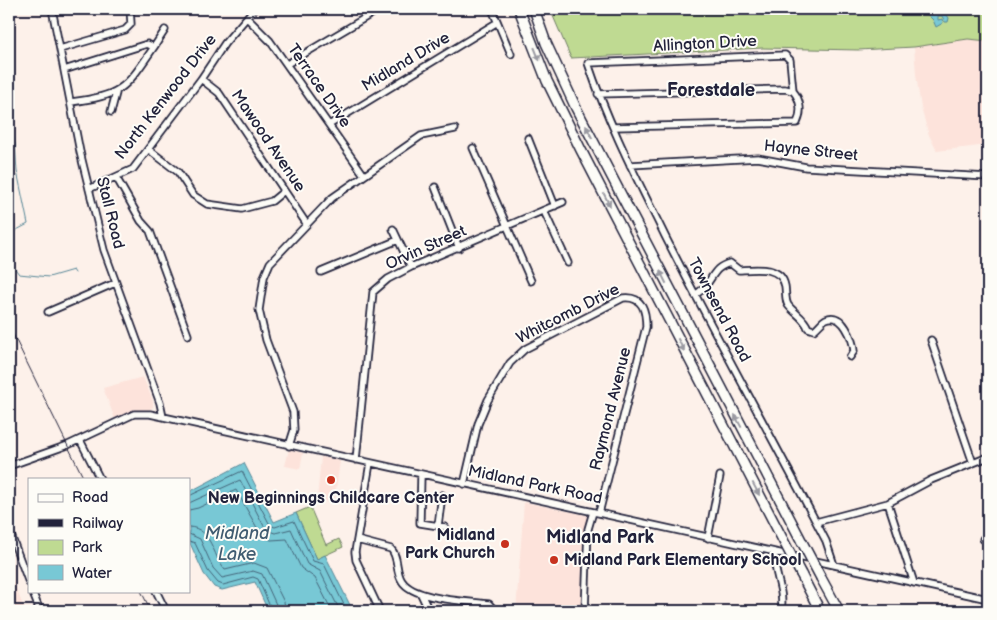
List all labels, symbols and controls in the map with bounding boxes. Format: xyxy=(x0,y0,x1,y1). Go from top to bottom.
street label: Midland Drive xyxy=(359,28,454,96)
street label: North Kenwood Drive xyxy=(111,30,221,163)
street label: Allington Drive xyxy=(653,32,758,56)
street label: Terrace Drive xyxy=(283,41,355,132)
one-way arrow xyxy=(533,47,541,61)
district label: Forestdale xyxy=(667,80,755,101)
street label: Mawood Avenue xyxy=(227,86,309,196)
one-way arrow xyxy=(585,125,593,140)
street label: Hayne Street xyxy=(763,137,859,165)
street label: Stall Road xyxy=(92,175,128,251)
one-way arrow xyxy=(603,193,611,208)
street label: Orvin Street xyxy=(383,222,469,274)
street label: Townsend Road xyxy=(684,255,754,365)
one-way arrow xyxy=(659,270,667,284)
street label: Whitcomb Drive xyxy=(513,280,623,348)
one-way arrow xyxy=(677,338,685,352)
street label: Raymond Avenue xyxy=(587,345,636,473)
one-way arrow xyxy=(734,414,742,428)
street label: Midland Park Road xyxy=(466,461,604,509)
marker: New Beginnings Childcare Center xyxy=(325,474,337,486)
legend xyxy=(28,478,190,592)
one-way arrow xyxy=(752,482,761,496)
text: Road xyxy=(72,488,108,507)
place label: New Beginnings Childcare Center xyxy=(208,489,455,508)
text: Railway xyxy=(72,514,123,533)
water label: Midland Lake xyxy=(205,523,270,565)
place label: Midland Park Church xyxy=(405,526,495,563)
district label: Midland Park xyxy=(546,527,655,548)
text: Park xyxy=(72,538,103,557)
marker: Midland Park Church xyxy=(499,538,511,550)
place label: Midland Park Elementary School xyxy=(564,551,801,570)
marker: Midland Park Elementary School xyxy=(548,554,560,566)
text: Water xyxy=(72,564,112,583)

